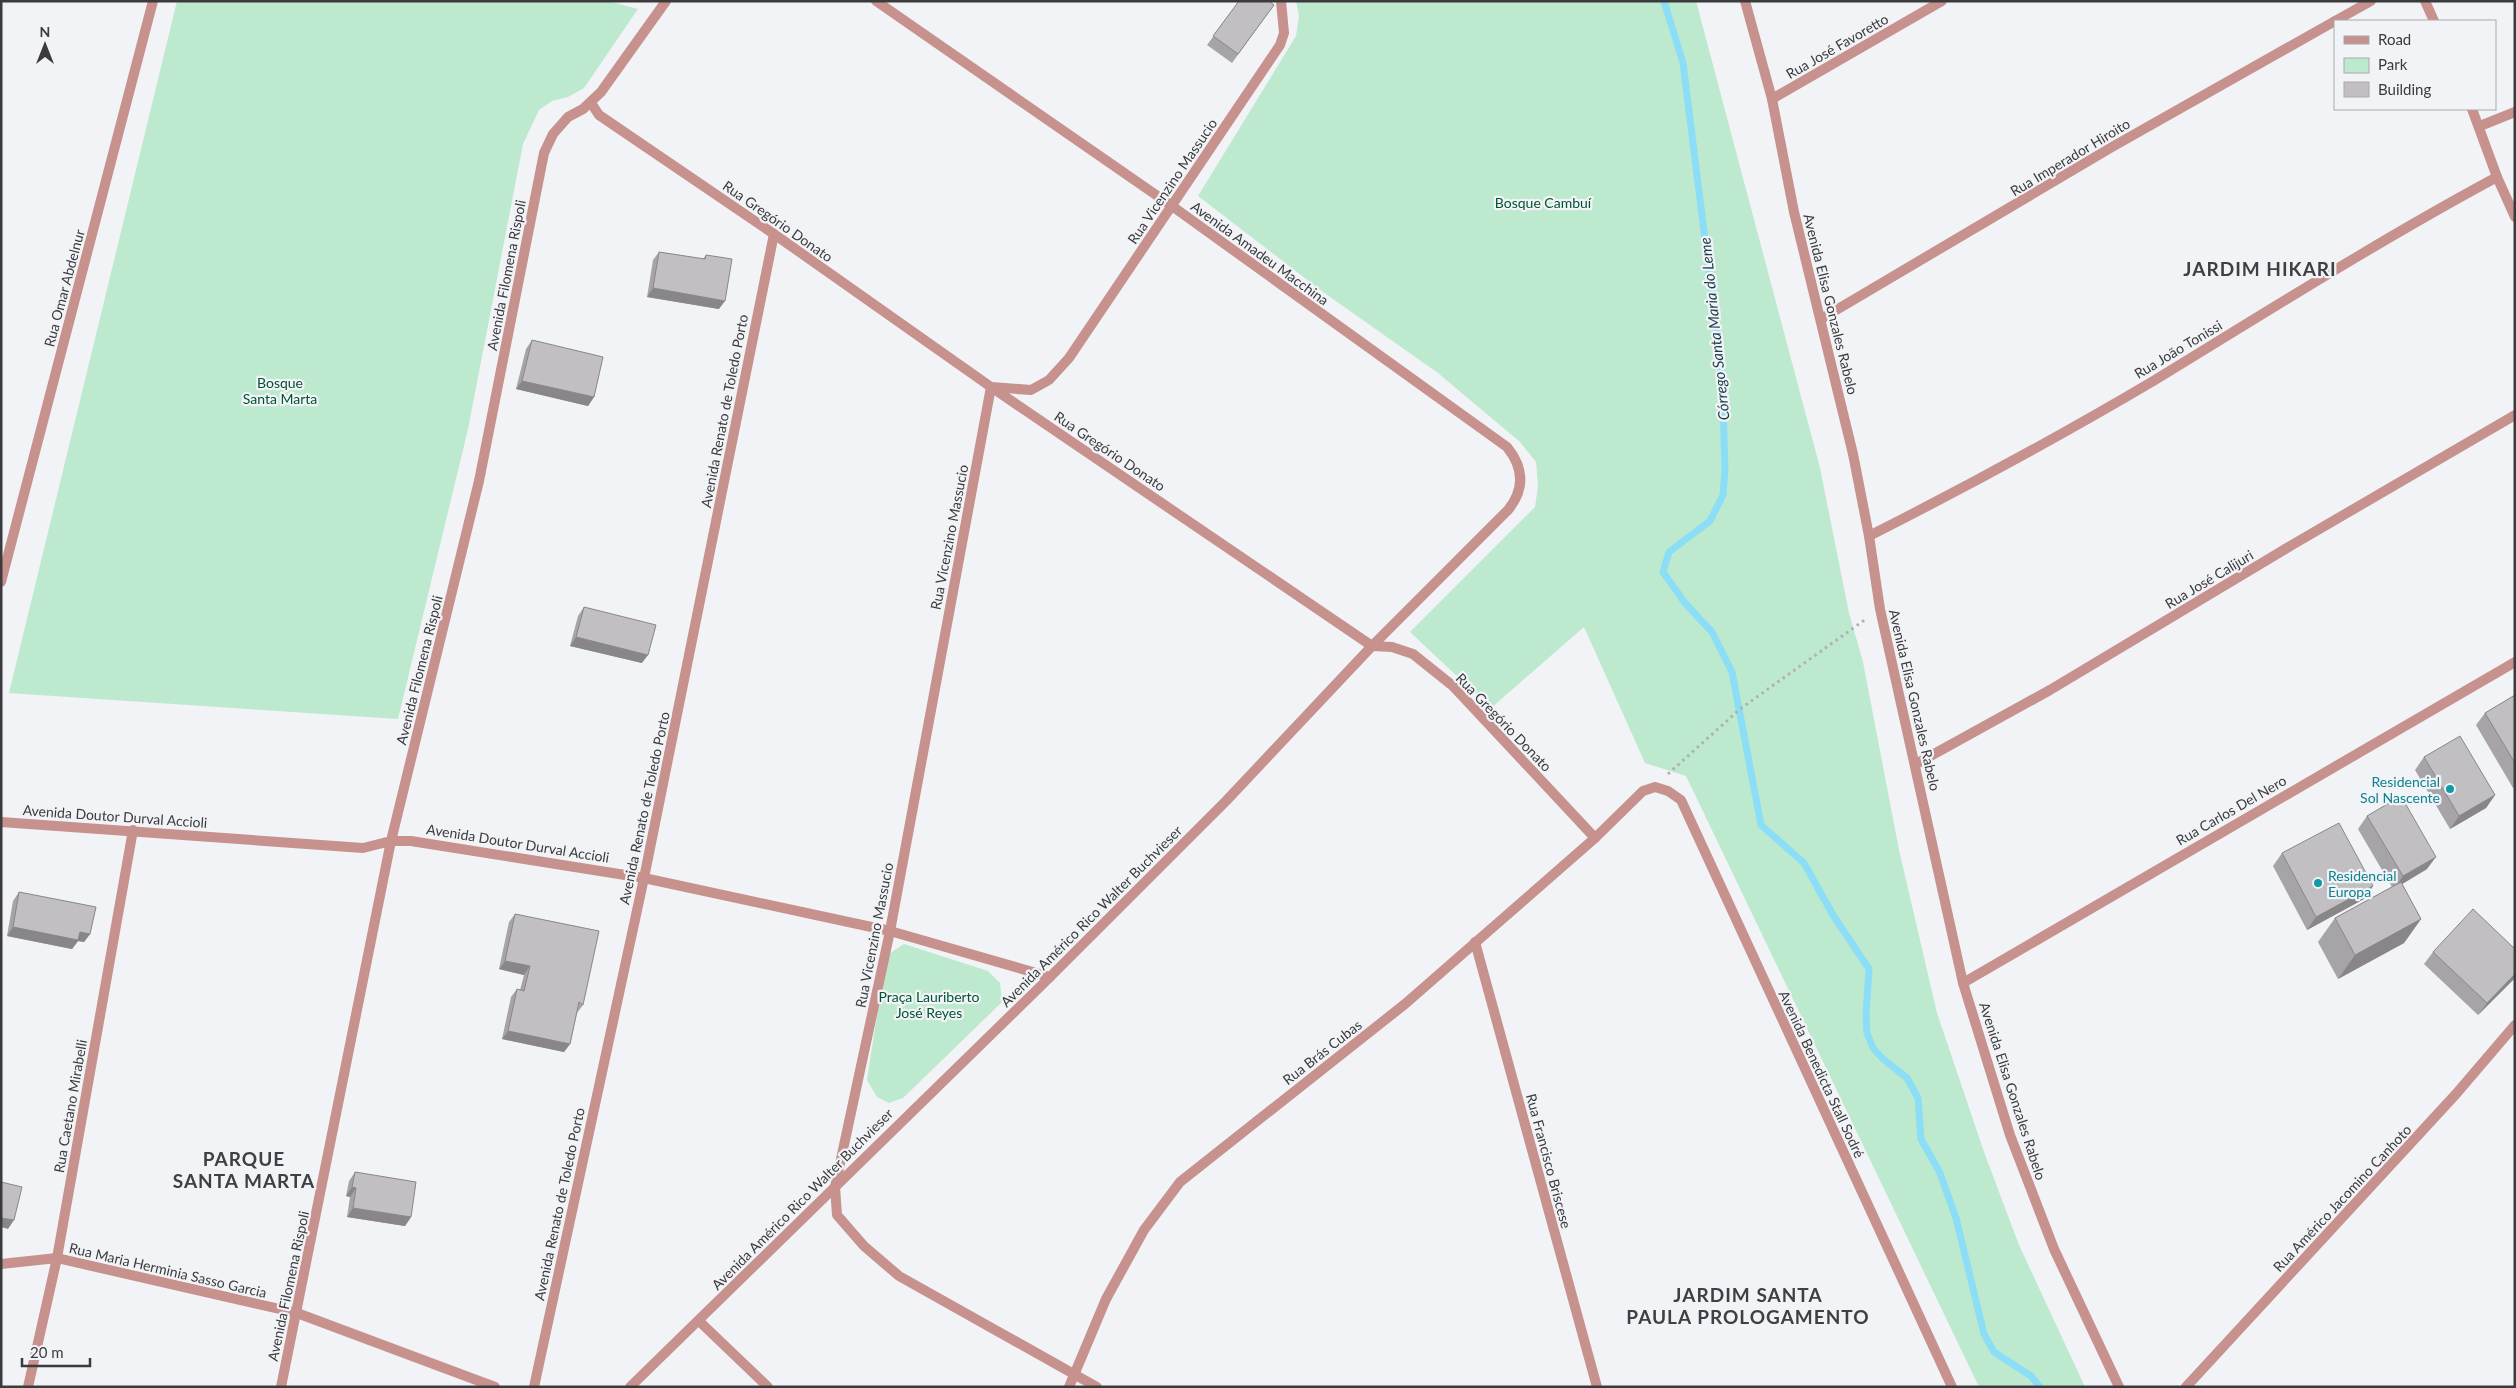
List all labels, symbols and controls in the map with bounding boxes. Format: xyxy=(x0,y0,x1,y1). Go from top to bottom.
street label: Rua José Favoretto xyxy=(1783,10,1891,82)
north arrow xyxy=(20,20,70,70)
legend xyxy=(2334,20,2496,110)
text: N xyxy=(40,23,50,40)
text: Road xyxy=(2378,30,2411,48)
text: Park xyxy=(2378,55,2408,73)
text: Building xyxy=(2378,80,2431,98)
street label: Rua Vicenzino Massucio xyxy=(1124,115,1220,247)
street label: Rua Imperador Hiroito xyxy=(2007,115,2133,199)
street label: Rua Gregório Donato xyxy=(720,177,836,265)
park label: Bosque Cambuí xyxy=(1495,194,1592,211)
street label: Avenida Amadeu Macchina xyxy=(1188,197,1332,309)
street label: Avenida Filomena Rispoli xyxy=(483,198,529,352)
street label: Avenida Elisa Gonzales Rabelo xyxy=(1800,212,1862,396)
street label: Rua Omar Abdelnur xyxy=(40,227,88,349)
water label: Córrego Santa Maria do Leme xyxy=(1695,237,1733,421)
district label: JARDIM HIKARI xyxy=(2183,257,2337,280)
street label: Avenida Renato de Toledo Porto xyxy=(697,313,751,509)
street label: Rua João Tonissi xyxy=(2131,316,2225,382)
park label: Bosque Santa Marta xyxy=(243,374,317,407)
street label: Rua Gregório Donato xyxy=(1051,408,1169,495)
street label: Rua Vicenzino Massucio xyxy=(927,463,971,611)
street label: Rua José Calijuri xyxy=(2162,546,2256,612)
street label: Avenida Filomena Rispoli xyxy=(392,594,446,746)
street label: Avenida Elisa Gonzales Rabelo xyxy=(1886,608,1944,792)
street label: Rua Gregório Donato xyxy=(1453,669,1555,775)
street label: Avenida Renato de Toledo Porto xyxy=(615,710,673,906)
street label: Rua Carlos Del Nero xyxy=(2173,771,2289,849)
place label: Residencial Sol Nascente xyxy=(2360,773,2440,806)
marker: Residencial Sol Nascente xyxy=(2444,783,2456,795)
street label: Avenida Doutor Durval Accioli xyxy=(22,801,208,831)
street label: Avenida Doutor Durval Accioli xyxy=(425,820,611,866)
street label: Avenida Américo Rico Walter Buchvieser xyxy=(997,822,1185,1010)
street label: Rua Vicenzino Massucio xyxy=(852,861,896,1009)
place label: Residencial Europa xyxy=(2328,867,2396,900)
marker: Residencial Europa xyxy=(2312,877,2324,889)
park label: Praça Lauriberto José Reyes xyxy=(878,988,980,1021)
street label: Avenida Benedicta Stall Sodré xyxy=(1776,988,1868,1160)
street label: Avenida Elisa Gonzales Rabelo xyxy=(1976,1000,2050,1182)
street label: Rua Brás Cubas xyxy=(1279,1016,1365,1088)
street label: Rua Caetano Mirabelli xyxy=(50,1038,90,1174)
street label: Rua Francisco Briscese xyxy=(1523,1092,1575,1230)
street label: Avenida Américo Rico Walter Buchvieser xyxy=(708,1105,896,1293)
street label: Avenida Renato de Toledo Porto xyxy=(530,1106,588,1302)
street label: Rua Américo Jacomino Canhoto xyxy=(2269,1121,2415,1275)
district label: PARQUE SANTA MARTA xyxy=(173,1147,315,1192)
street label: Avenida Filomena Rispoli xyxy=(264,1209,312,1363)
street label: Rua Maria Herminia Sasso Garcia xyxy=(68,1239,268,1301)
district label: JARDIM SANTA PAULA PROLOGAMENTO xyxy=(1626,1283,1870,1328)
scale bar xyxy=(22,1336,90,1368)
text: 20 m xyxy=(30,1343,64,1361)

